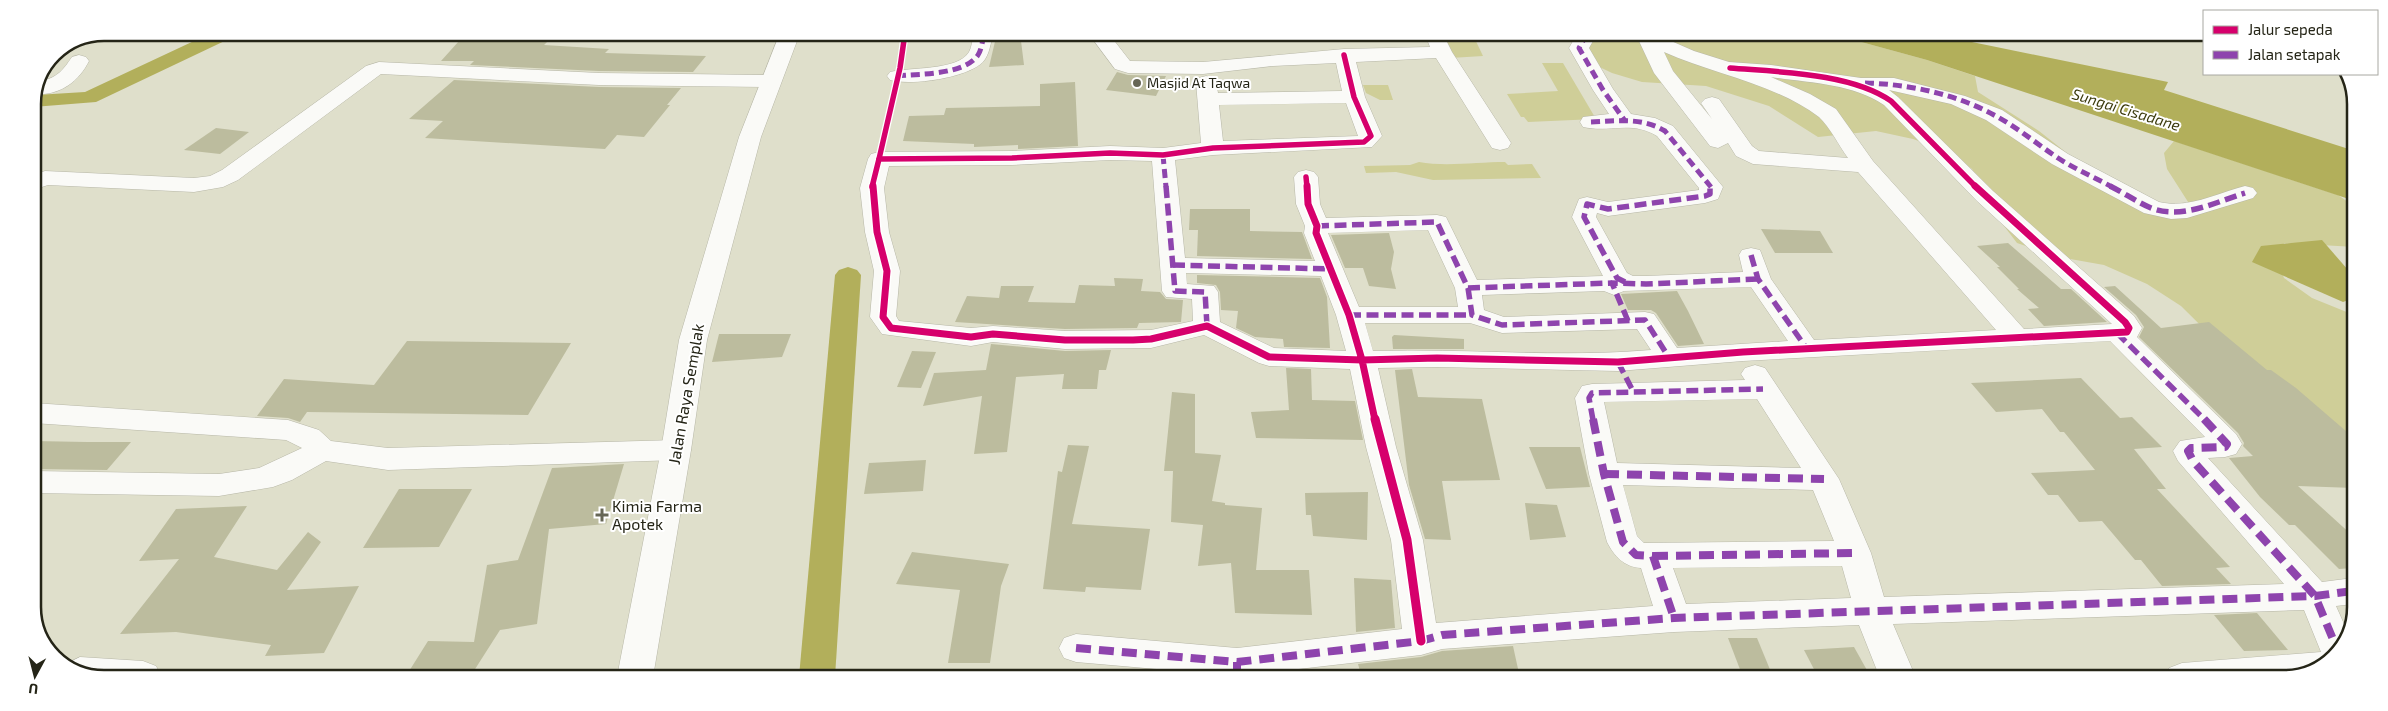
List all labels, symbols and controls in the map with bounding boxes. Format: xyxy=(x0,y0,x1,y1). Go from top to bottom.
legend xyxy=(2203,10,2378,75)
text: Jalur sepeda xyxy=(2248,20,2333,38)
text: Jalan setapak xyxy=(2248,45,2341,63)
place label: Masjid At Taqwa xyxy=(1147,74,1250,91)
marker: Masjid At Taqwa xyxy=(1131,77,1143,89)
water label: Sungai Cisadane xyxy=(2070,84,2183,134)
street label: Jalan Raya Semplak xyxy=(664,322,707,466)
place label: Kimia Farma Apotek xyxy=(612,496,702,533)
marker: Kimia Farma Apotek xyxy=(596,509,608,521)
north arrow xyxy=(10,651,60,701)
text: U xyxy=(28,680,39,698)

